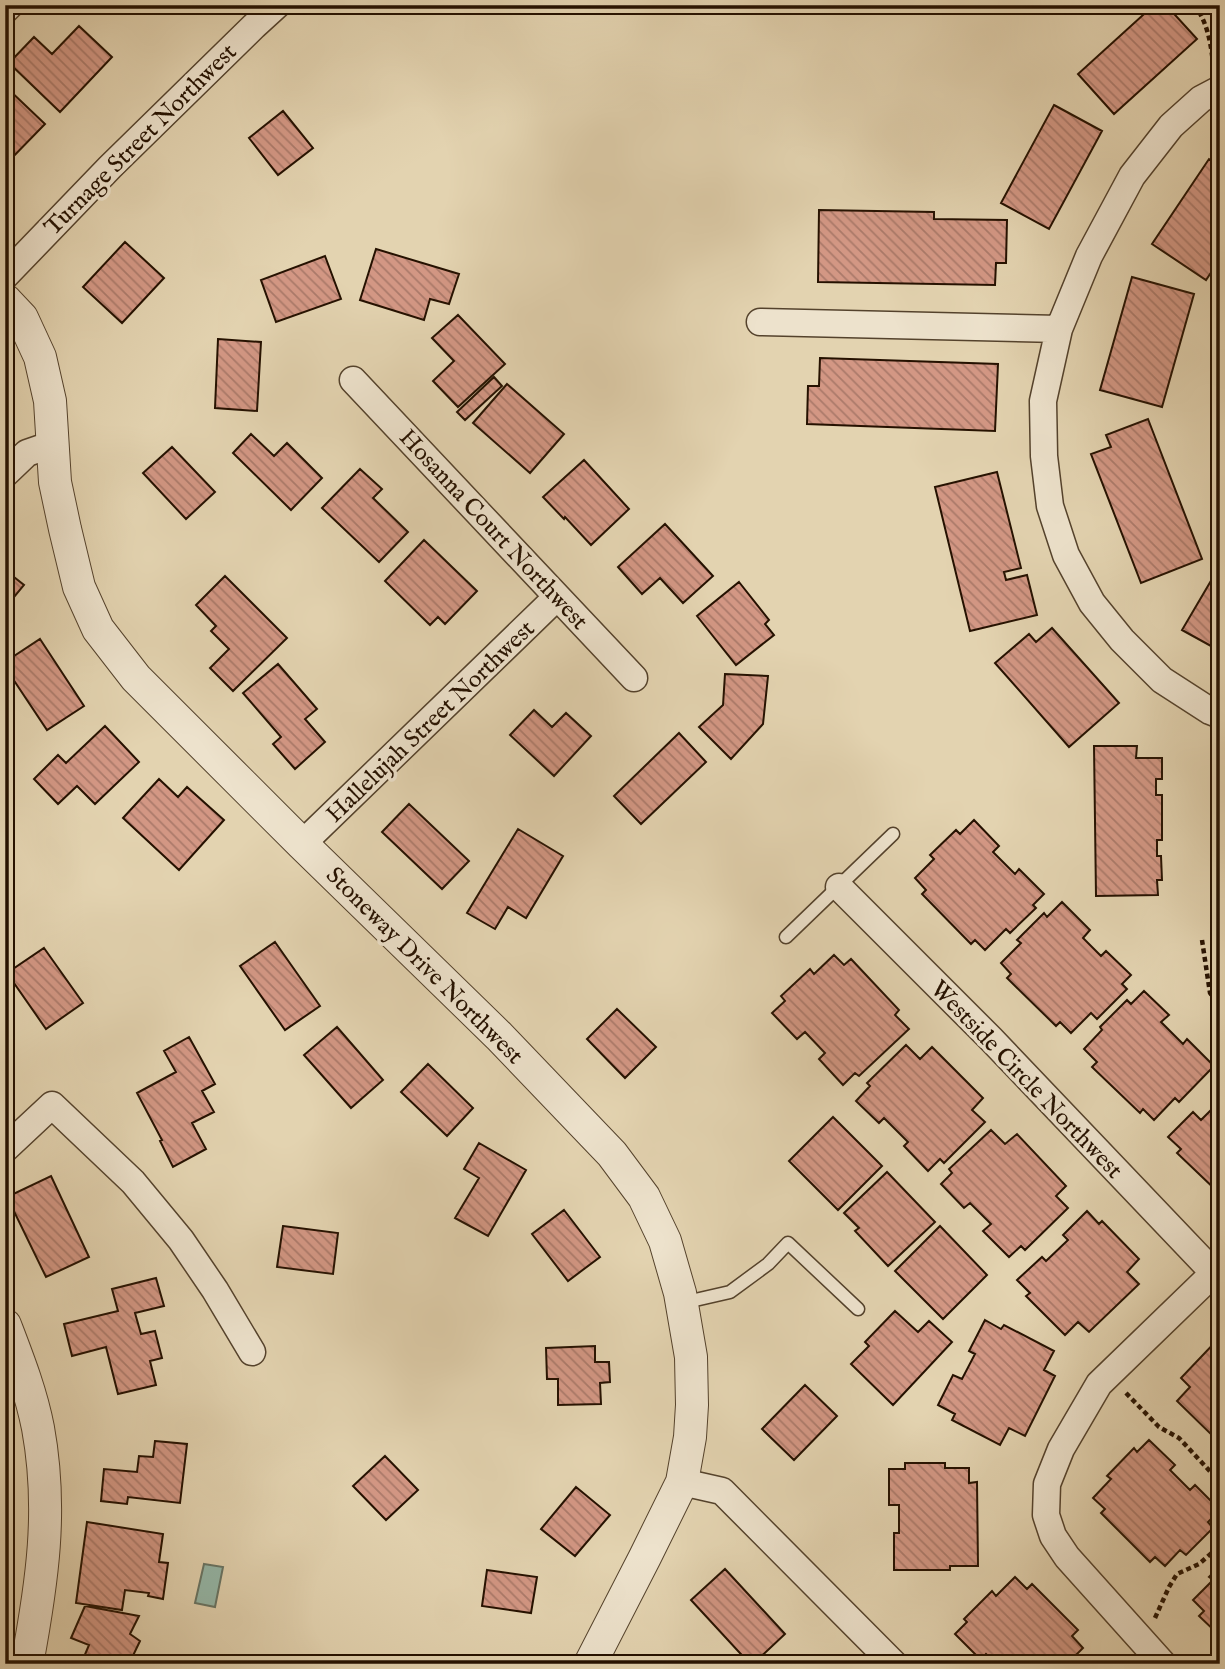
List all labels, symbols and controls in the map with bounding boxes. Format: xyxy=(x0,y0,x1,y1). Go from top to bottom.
street label: Turnage Street Northwest xyxy=(38,37,244,243)
street label: Hosanna Court Northwest xyxy=(392,423,594,637)
street label: Hallelujah Street Northwest xyxy=(320,614,542,830)
street label: Stoneway Drive Northwest xyxy=(319,861,529,1071)
street label: Westside Circle Northwest xyxy=(923,974,1129,1186)

